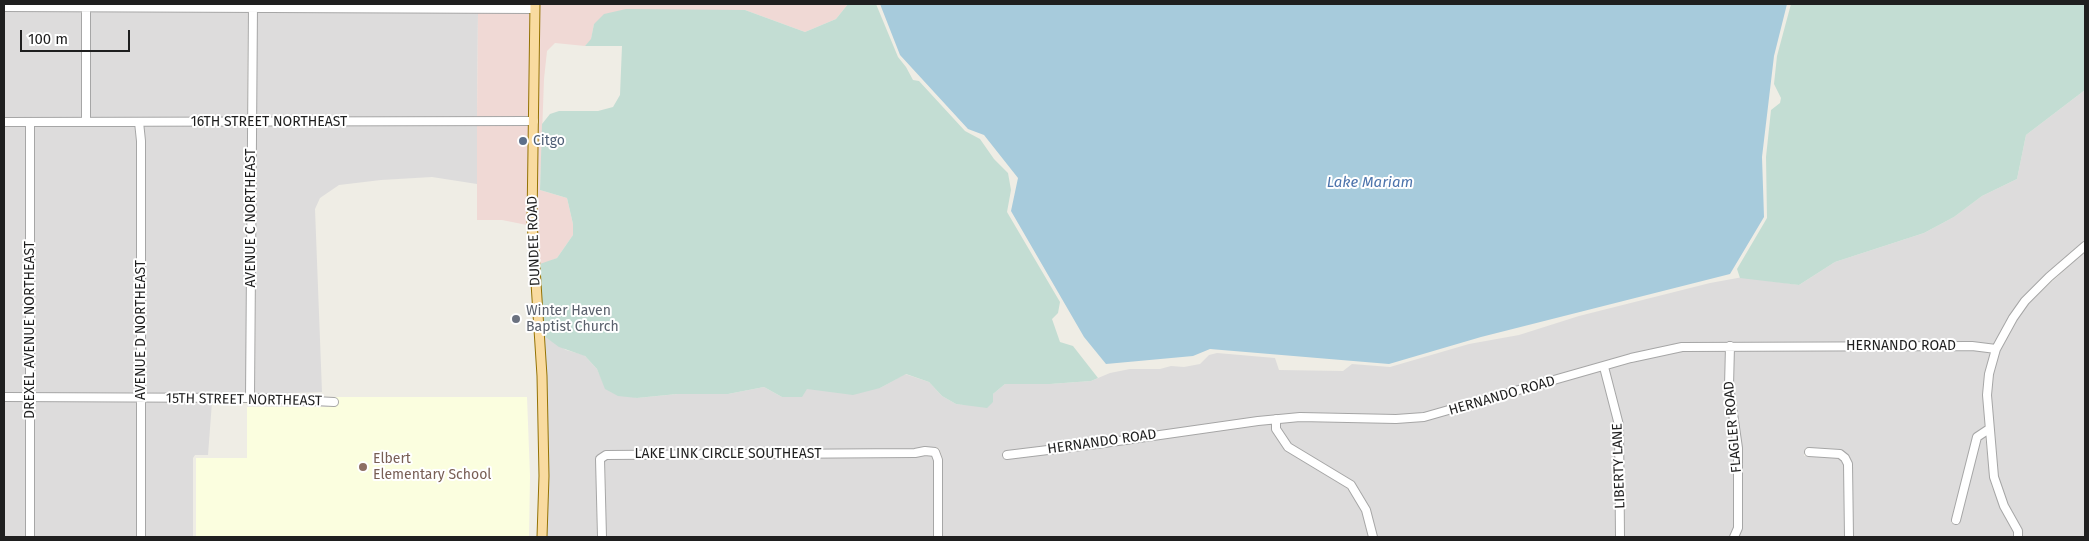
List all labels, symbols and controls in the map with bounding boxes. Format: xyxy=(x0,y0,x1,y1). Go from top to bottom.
scale bar xyxy=(22,20,132,52)
text: 100 m xyxy=(28,30,68,48)
street label: 16TH STREET NORTHEAST xyxy=(191,114,347,130)
place label: Citgo xyxy=(533,133,565,149)
marker: Citgo xyxy=(517,135,529,147)
street label: AVENUE C NORTHEAST xyxy=(243,149,259,287)
water label: Lake Mariam xyxy=(1327,174,1413,192)
street label: DUNDEE ROAD xyxy=(524,195,544,287)
street label: DREXEL AVENUE NORTHEAST xyxy=(22,241,38,419)
street label: AVENUE D NORTHEAST xyxy=(133,260,149,400)
place label: Winter Haven Baptist Church xyxy=(526,303,619,336)
marker: Winter Haven Baptist Church xyxy=(510,313,522,325)
street label: HERNANDO ROAD xyxy=(1846,338,1956,354)
street label: HERNANDO ROAD xyxy=(1447,373,1557,419)
street label: FLAGLER ROAD xyxy=(1721,380,1745,474)
street label: 15TH STREET NORTHEAST xyxy=(166,390,322,410)
street label: LIBERTY LANE xyxy=(1609,423,1629,509)
street label: HERNANDO ROAD xyxy=(1046,426,1158,458)
street label: LAKE LINK CIRCLE SOUTHEAST xyxy=(635,446,821,462)
place label: Elbert Elementary School xyxy=(373,451,491,484)
marker: Elbert Elementary School xyxy=(357,461,369,473)

